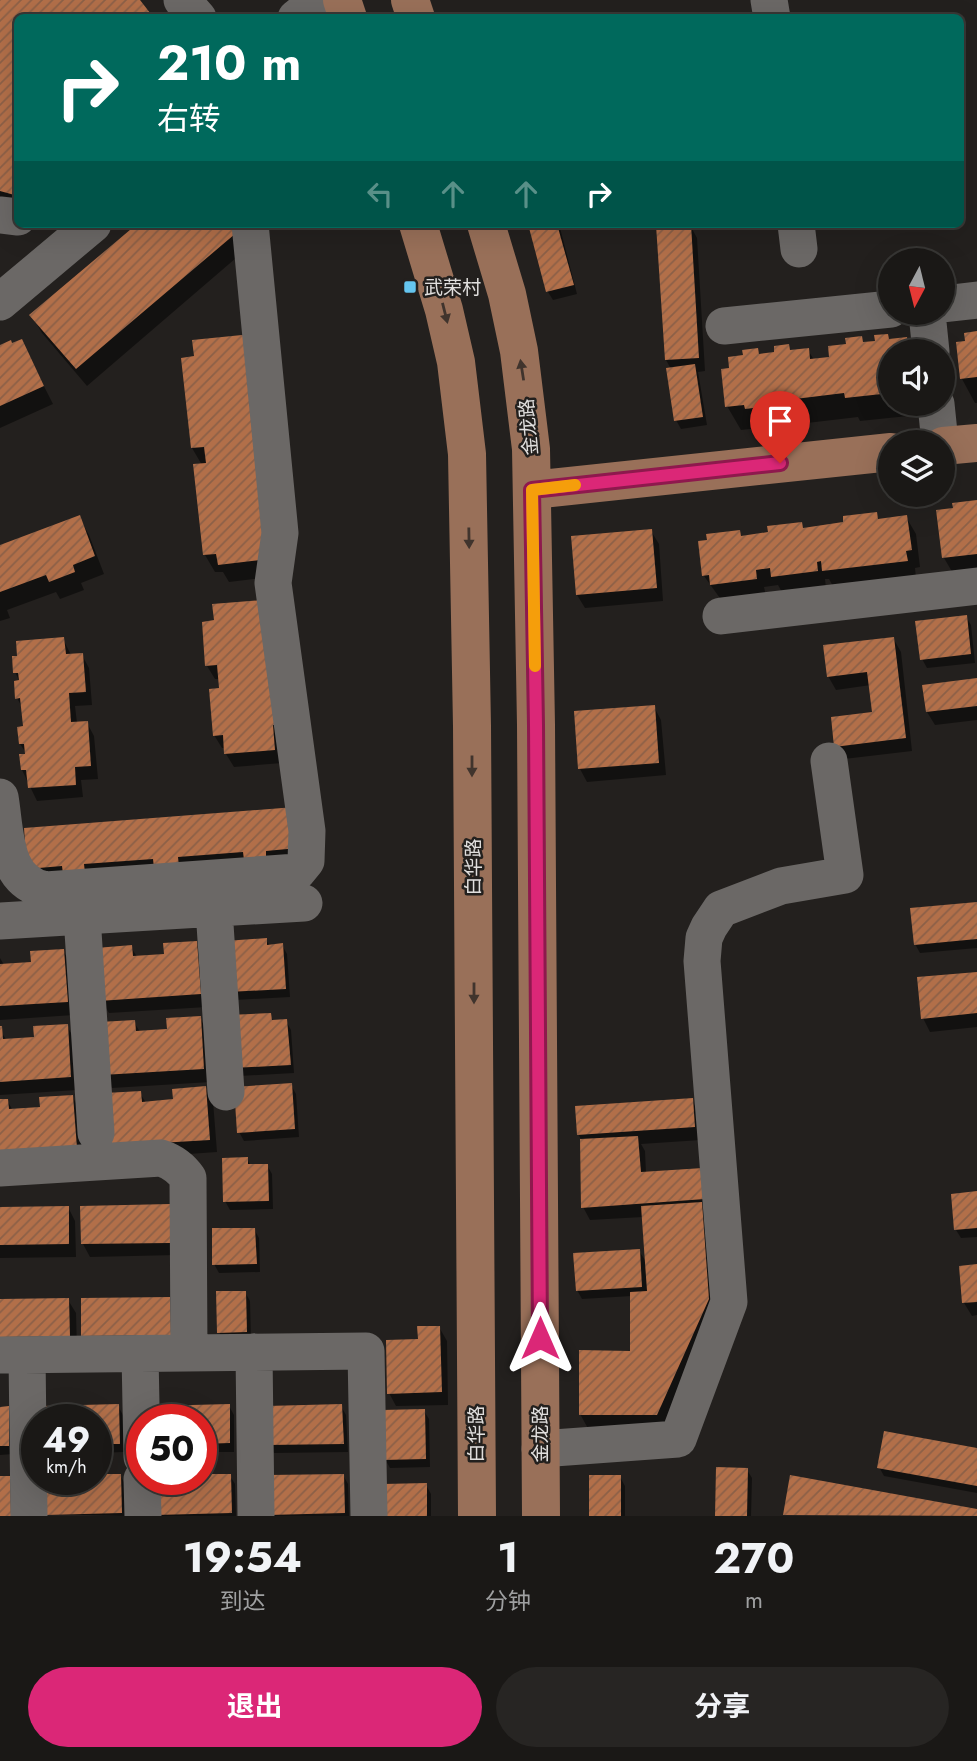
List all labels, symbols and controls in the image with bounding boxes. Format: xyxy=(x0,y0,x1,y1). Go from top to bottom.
text: 210 m xyxy=(157,28,301,98)
icon: right xyxy=(42,42,133,133)
text: 右转 xyxy=(157,96,221,142)
icon: left xyxy=(361,175,399,213)
icon: ahead xyxy=(434,175,472,213)
icon: ahead xyxy=(507,175,545,213)
icon: right xyxy=(580,175,618,213)
north arrow xyxy=(878,248,956,326)
map controls xyxy=(878,248,955,507)
place label: 武荣村 xyxy=(424,274,481,301)
marker: 武荣村 xyxy=(402,279,418,295)
one-way arrow xyxy=(440,302,451,324)
button: sound xyxy=(878,339,955,416)
one-way arrow xyxy=(516,359,527,381)
pin xyxy=(750,391,810,463)
street label: 金龙路 xyxy=(513,397,544,457)
icon: arrive xyxy=(761,402,799,440)
button: layers xyxy=(878,430,955,507)
one-way arrow xyxy=(463,528,475,550)
one-way arrow xyxy=(466,755,478,777)
street label: 白华路 xyxy=(460,838,487,896)
one-way arrow xyxy=(468,983,480,1005)
position arrow xyxy=(503,1301,577,1375)
speed limit sign: 50 xyxy=(126,1404,217,1495)
street label: 白华路 xyxy=(463,1405,490,1463)
street label: 金龙路 xyxy=(527,1405,554,1463)
text: 49 xyxy=(43,1415,90,1465)
text: km/h xyxy=(46,1454,87,1480)
text: 19:54 xyxy=(183,1527,302,1588)
text: 1 xyxy=(497,1527,519,1588)
text: 270 xyxy=(714,1528,794,1589)
text: m xyxy=(745,1583,763,1617)
text: 到达 xyxy=(219,1584,265,1618)
text: 分钟 xyxy=(485,1584,531,1618)
button: 退出 xyxy=(28,1667,482,1747)
button: 分享 xyxy=(496,1667,949,1747)

